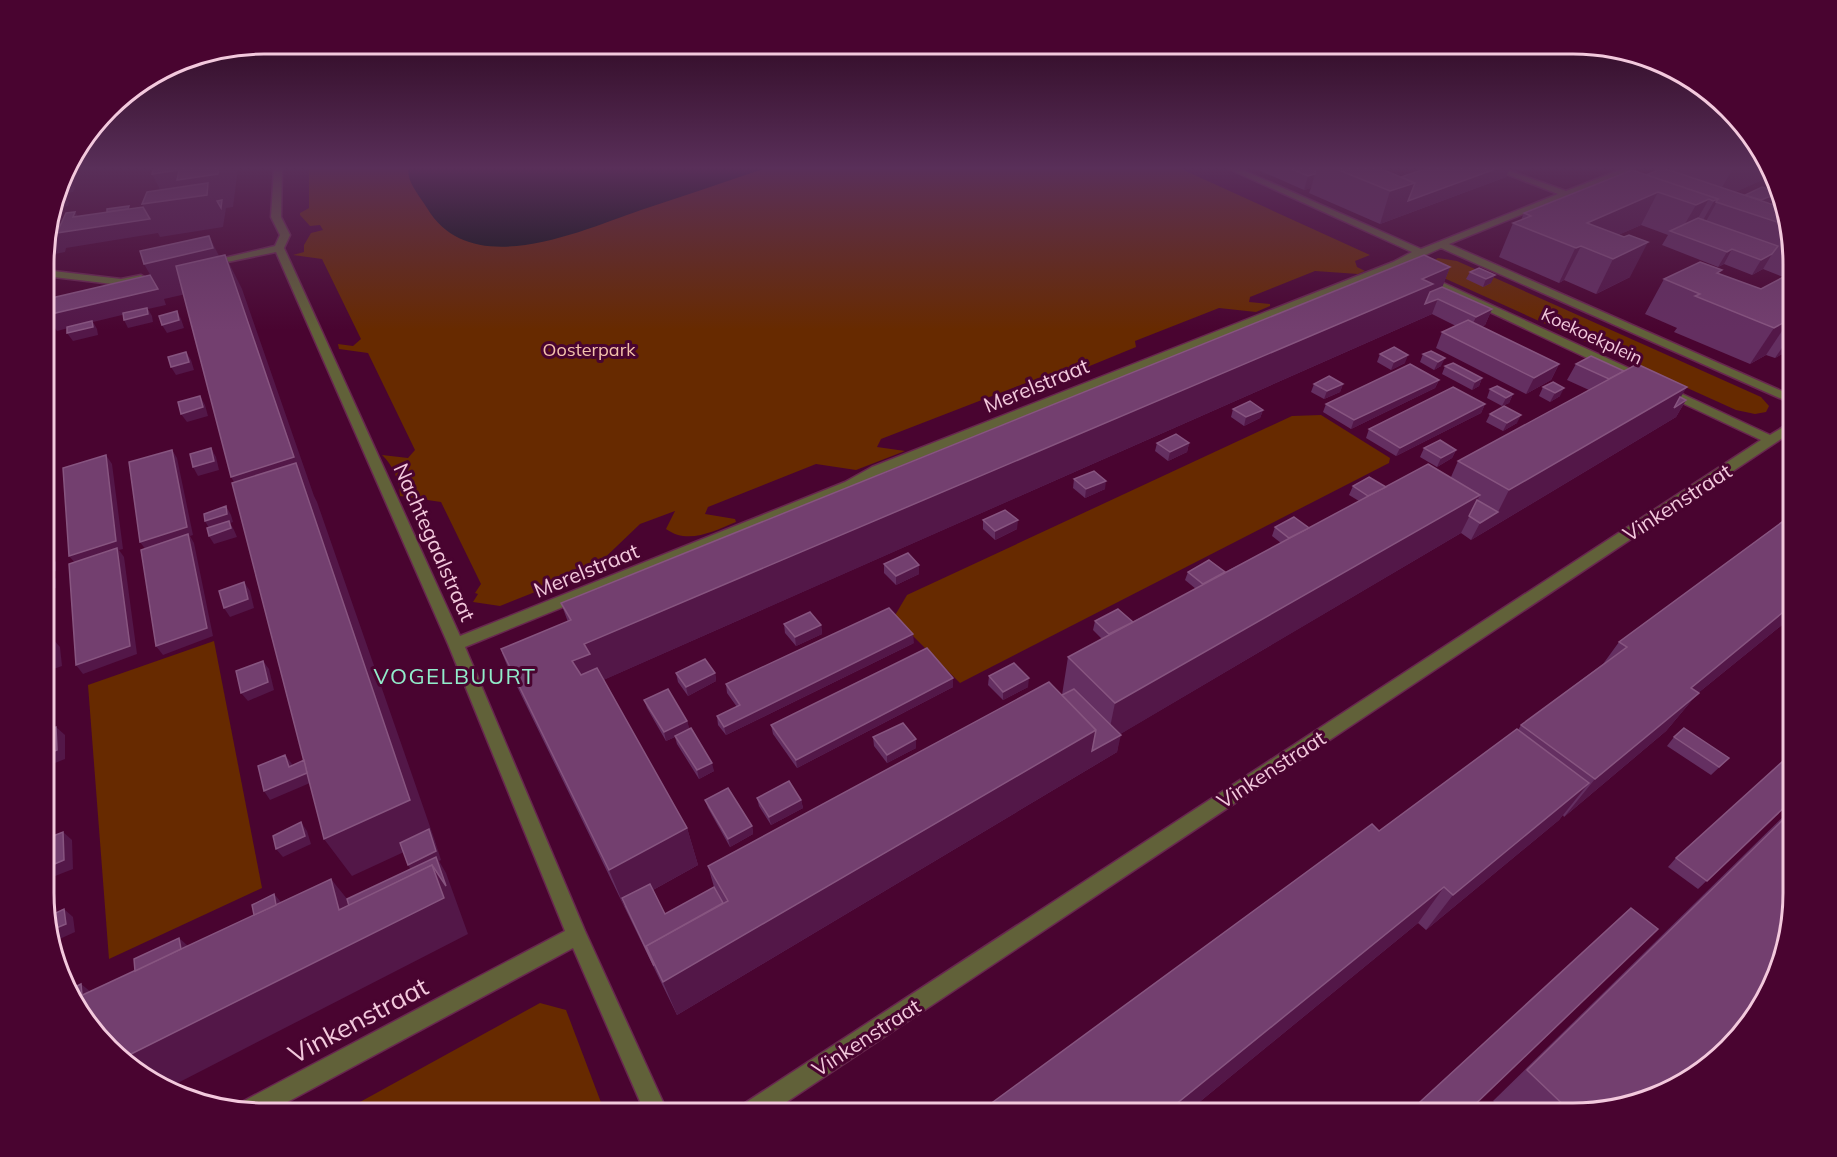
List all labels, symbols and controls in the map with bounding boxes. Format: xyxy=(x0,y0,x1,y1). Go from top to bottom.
street label: Koekoekplein xyxy=(1538,302,1646,370)
park label: Oosterpark xyxy=(543,338,636,361)
street label: Merelstraat xyxy=(980,352,1092,418)
street label: Vinkenstraat xyxy=(1618,457,1736,547)
street label: Nachtegaalstraat xyxy=(389,459,481,625)
street label: Merelstraat xyxy=(530,537,642,603)
district label: VOGELBUURT xyxy=(373,662,537,690)
street label: Vinkenstraat xyxy=(1212,724,1330,814)
street label: Vinkenstraat xyxy=(282,969,434,1071)
street label: Vinkenstraat xyxy=(807,992,925,1082)

